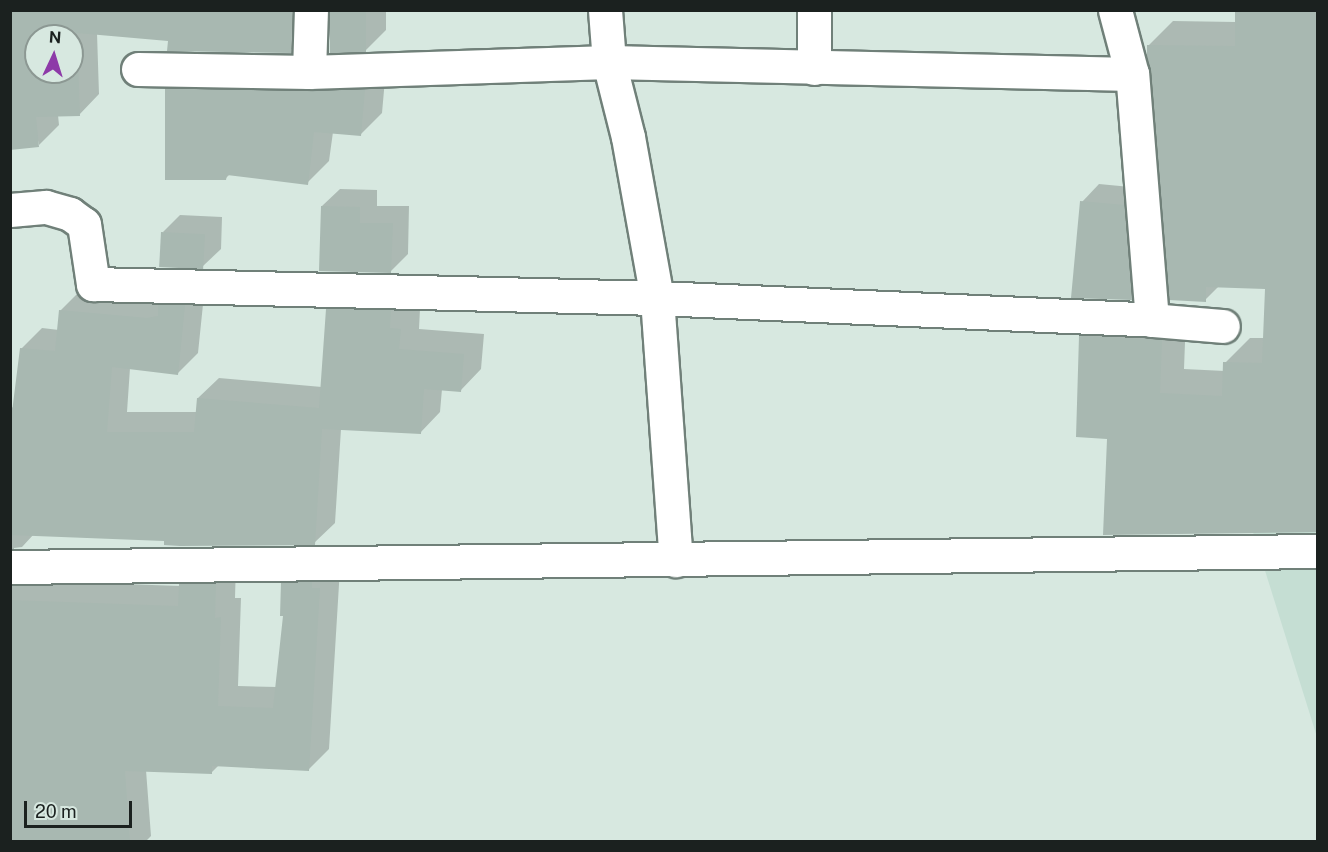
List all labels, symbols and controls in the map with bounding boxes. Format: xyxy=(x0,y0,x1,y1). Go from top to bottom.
north arrow xyxy=(24,24,84,84)
text: N xyxy=(48,28,62,47)
scale bar xyxy=(27,789,135,827)
text: 20 m xyxy=(35,801,77,822)

